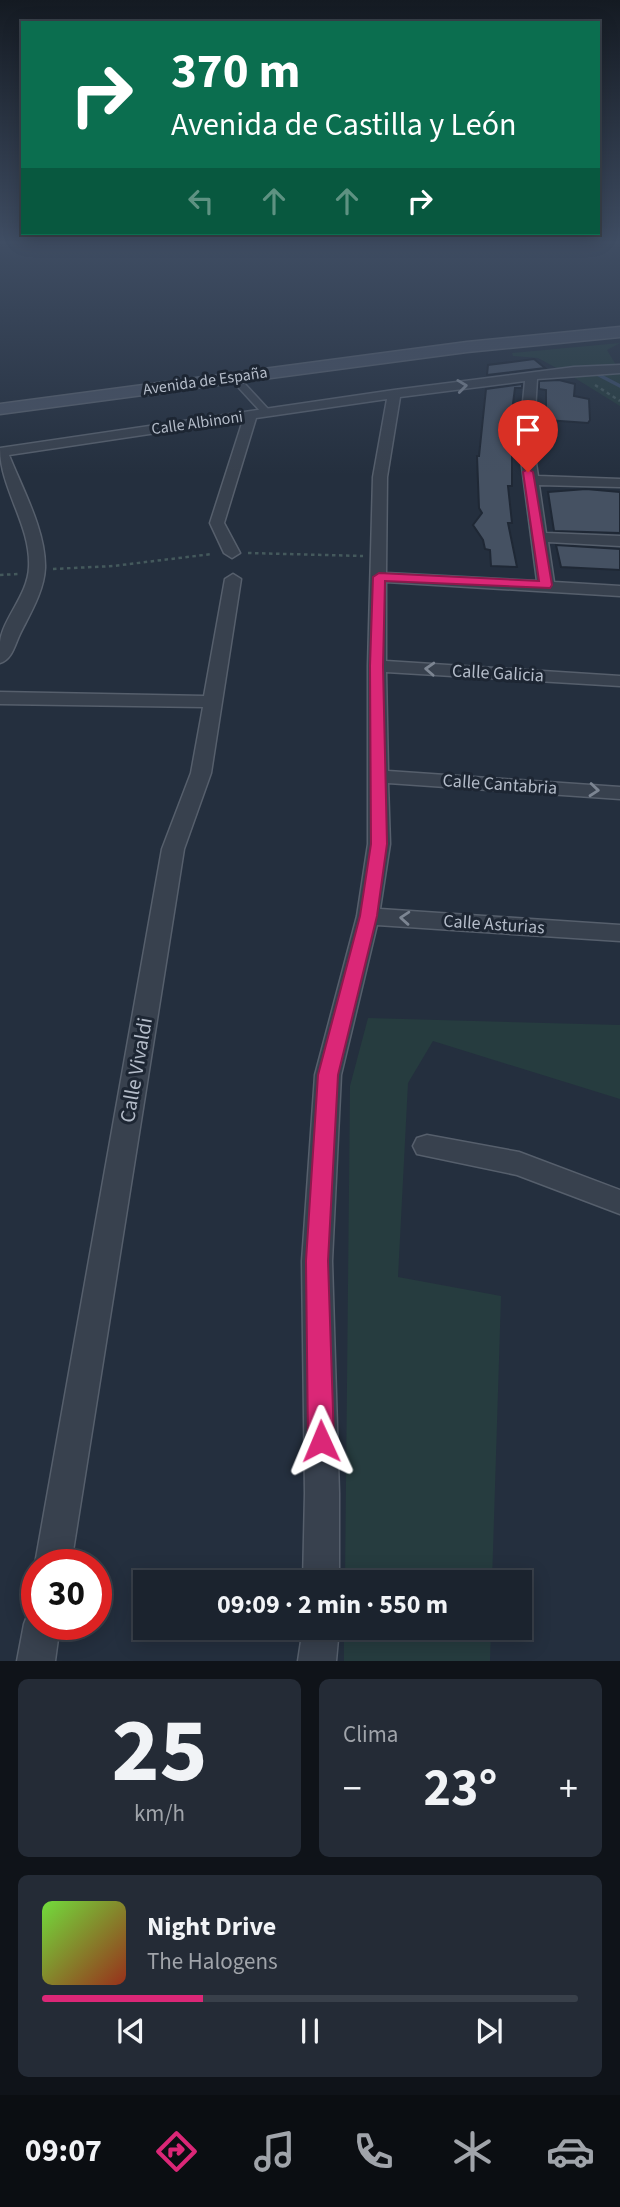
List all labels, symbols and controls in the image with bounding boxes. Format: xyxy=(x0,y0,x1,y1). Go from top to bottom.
text: 370 m xyxy=(171,37,300,107)
icon: right xyxy=(56,49,147,140)
text: Avenida de Castilla y León xyxy=(171,102,516,148)
icon: left xyxy=(182,182,220,220)
icon: ahead xyxy=(255,182,293,220)
icon: ahead xyxy=(328,182,366,220)
icon: right xyxy=(401,182,439,220)
street label: Avenida de España xyxy=(141,361,269,401)
one-way arrow xyxy=(456,378,468,393)
pin xyxy=(498,400,558,472)
street label: Calle Albinoni xyxy=(150,406,244,440)
icon: arrive xyxy=(509,411,547,449)
street label: Calle Galicia xyxy=(451,659,545,688)
one-way arrow xyxy=(424,662,435,677)
street label: Calle Cantabria xyxy=(442,768,558,801)
one-way arrow xyxy=(589,782,600,797)
street label: Calle Asturias xyxy=(442,908,546,941)
one-way arrow xyxy=(399,911,410,926)
street label: Calle Vivaldi xyxy=(112,1015,160,1125)
position arrow xyxy=(284,1404,358,1478)
speed limit sign: 30 xyxy=(21,1549,112,1640)
text: 09:09 · 2 min · 550 m xyxy=(217,1586,448,1623)
text: 25 xyxy=(111,1687,208,1816)
text: Clima xyxy=(343,1718,398,1751)
text: 23° xyxy=(424,1752,497,1826)
text: − xyxy=(343,1762,362,1816)
text: + xyxy=(559,1762,578,1816)
text: km/h xyxy=(134,1797,185,1830)
text: Night Drive xyxy=(147,1908,276,1945)
text: The Halogens xyxy=(147,1945,278,1978)
icon: previous xyxy=(112,2012,150,2050)
icon: pause xyxy=(291,2012,329,2050)
icon: next xyxy=(470,2012,508,2050)
icon: directions xyxy=(152,2127,201,2176)
icon: music xyxy=(250,2127,299,2176)
icon: phone xyxy=(349,2127,398,2176)
icon: climate xyxy=(448,2127,497,2176)
icon: car xyxy=(546,2127,595,2176)
text: 09:07 xyxy=(25,2128,102,2174)

